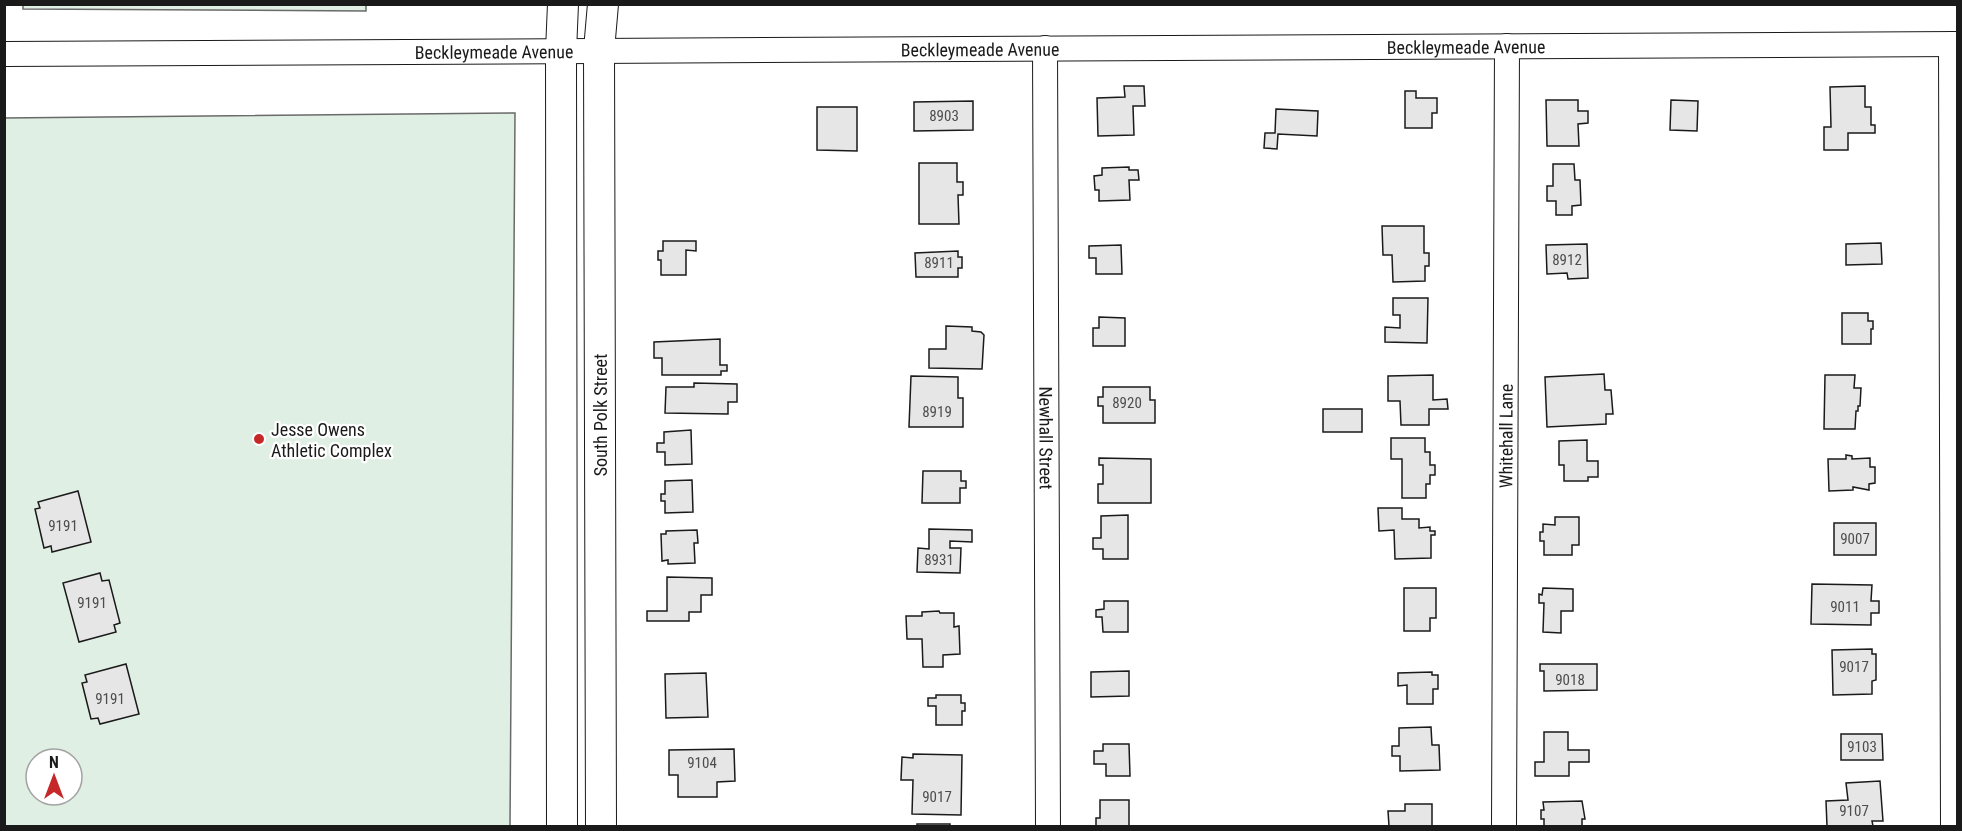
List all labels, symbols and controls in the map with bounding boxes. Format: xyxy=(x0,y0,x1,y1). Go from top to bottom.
street label: Beckleymeade Avenue xyxy=(1387,36,1545,57)
street label: Beckleymeade Avenue xyxy=(901,38,1059,60)
street label: Beckleymeade Avenue xyxy=(415,41,573,62)
house number: 8903 xyxy=(929,107,959,125)
house number: 8912 xyxy=(1552,251,1582,269)
house number: 8911 xyxy=(924,254,954,272)
street label: South Polk Street xyxy=(590,354,611,476)
street label: Whitehall Lane xyxy=(1495,384,1516,488)
street label: Newhall Street xyxy=(1036,386,1057,490)
house number: 8920 xyxy=(1112,394,1142,412)
house number: 8919 xyxy=(922,403,952,421)
place label: Jesse Owens Athletic Complex xyxy=(271,419,392,461)
marker: Jesse Owens Athletic Complex xyxy=(252,432,266,446)
house number: 9191 xyxy=(48,517,78,535)
house number: 9007 xyxy=(1840,530,1870,548)
house number: 8931 xyxy=(924,551,954,569)
house number: 9191 xyxy=(77,594,107,612)
house number: 9011 xyxy=(1830,598,1860,616)
house number: 9017 xyxy=(1839,658,1869,676)
house number: 9018 xyxy=(1555,671,1585,689)
house number: 9191 xyxy=(95,690,125,708)
house number: 9103 xyxy=(1847,738,1877,756)
north arrow xyxy=(24,747,84,807)
text: N xyxy=(49,753,59,772)
house number: 9104 xyxy=(687,754,717,772)
house number: 9017 xyxy=(922,788,952,806)
house number: 9107 xyxy=(1839,802,1869,820)

